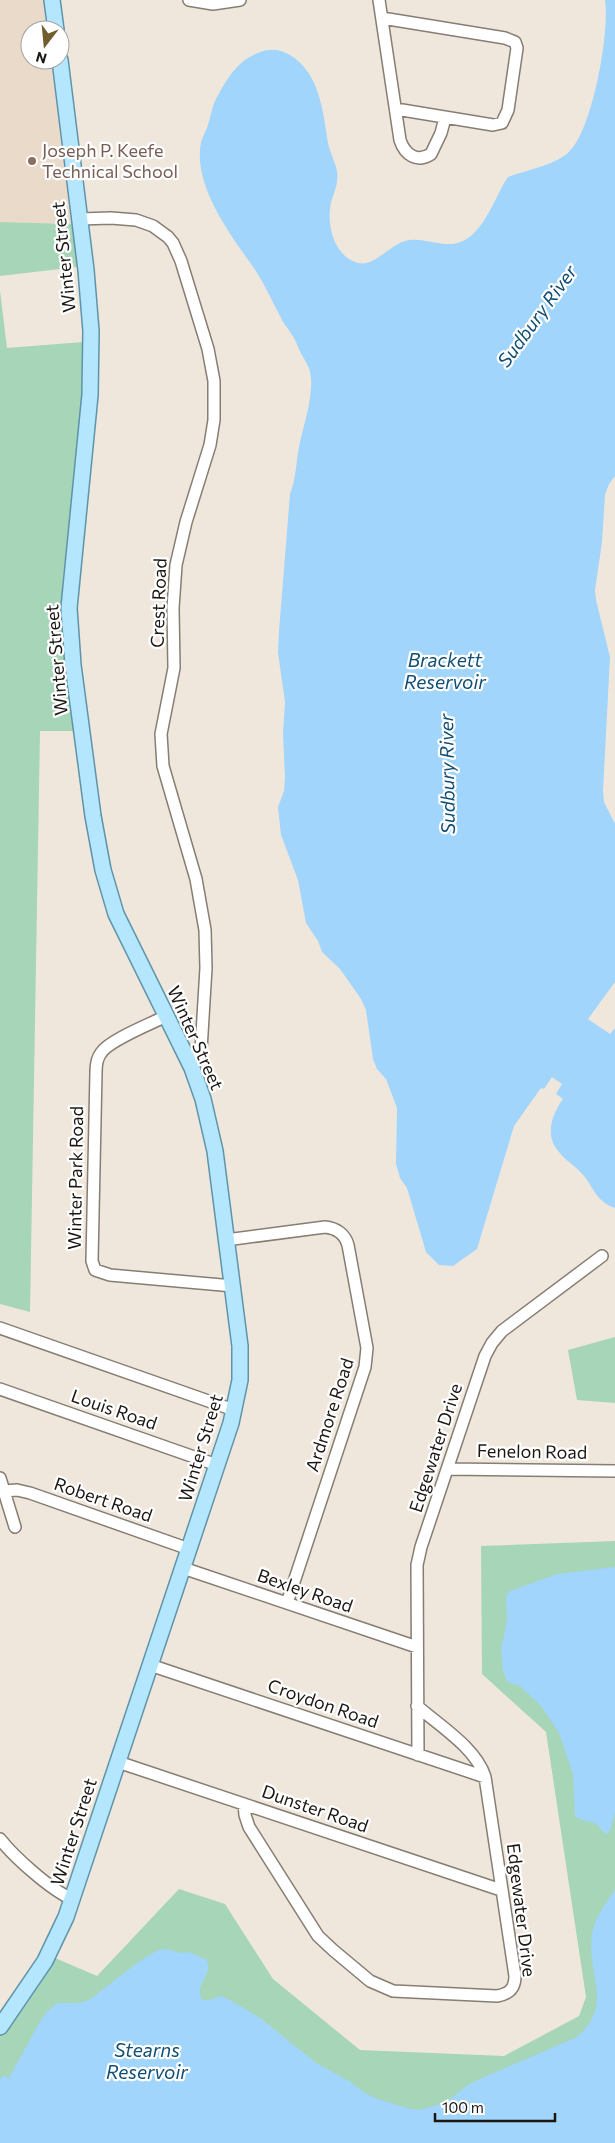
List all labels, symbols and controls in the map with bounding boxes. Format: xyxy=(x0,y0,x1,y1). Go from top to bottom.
north arrow xyxy=(20,20,70,70)
text: N xyxy=(34,48,49,68)
place label: Joseph P. Keefe Technical School xyxy=(42,139,178,182)
marker: Joseph P. Keefe Technical School xyxy=(26,155,38,167)
street label: Winter Street xyxy=(46,200,80,314)
water label: Sudbury River xyxy=(492,259,582,371)
street label: Crest Road xyxy=(145,558,171,648)
street label: Winter Street xyxy=(40,604,72,717)
water label: Brackett Reservoir xyxy=(404,648,487,693)
water label: Sudbury River xyxy=(434,712,459,834)
street label: Winter Street xyxy=(163,982,229,1093)
street label: Winter Park Road xyxy=(63,1106,87,1250)
street label: Ardmore Road xyxy=(300,1355,358,1474)
street label: Edgewater Drive xyxy=(404,1380,466,1515)
street label: Louis Road xyxy=(68,1384,160,1434)
street label: Winter Street xyxy=(173,1391,227,1504)
street label: Fenelon Road xyxy=(477,1439,587,1463)
street label: Robert Road xyxy=(51,1472,155,1526)
street label: Bexley Road xyxy=(255,1563,356,1617)
street label: Croydon Road xyxy=(265,1674,382,1732)
street label: Winter Street xyxy=(45,1775,101,1888)
street label: Dunster Road xyxy=(259,1780,371,1837)
street label: Edgewater Drive xyxy=(503,1842,541,1978)
water label: Stearns Reservoir xyxy=(106,2038,189,2083)
scale bar xyxy=(435,2090,555,2122)
text: 100 m xyxy=(442,2098,484,2116)

